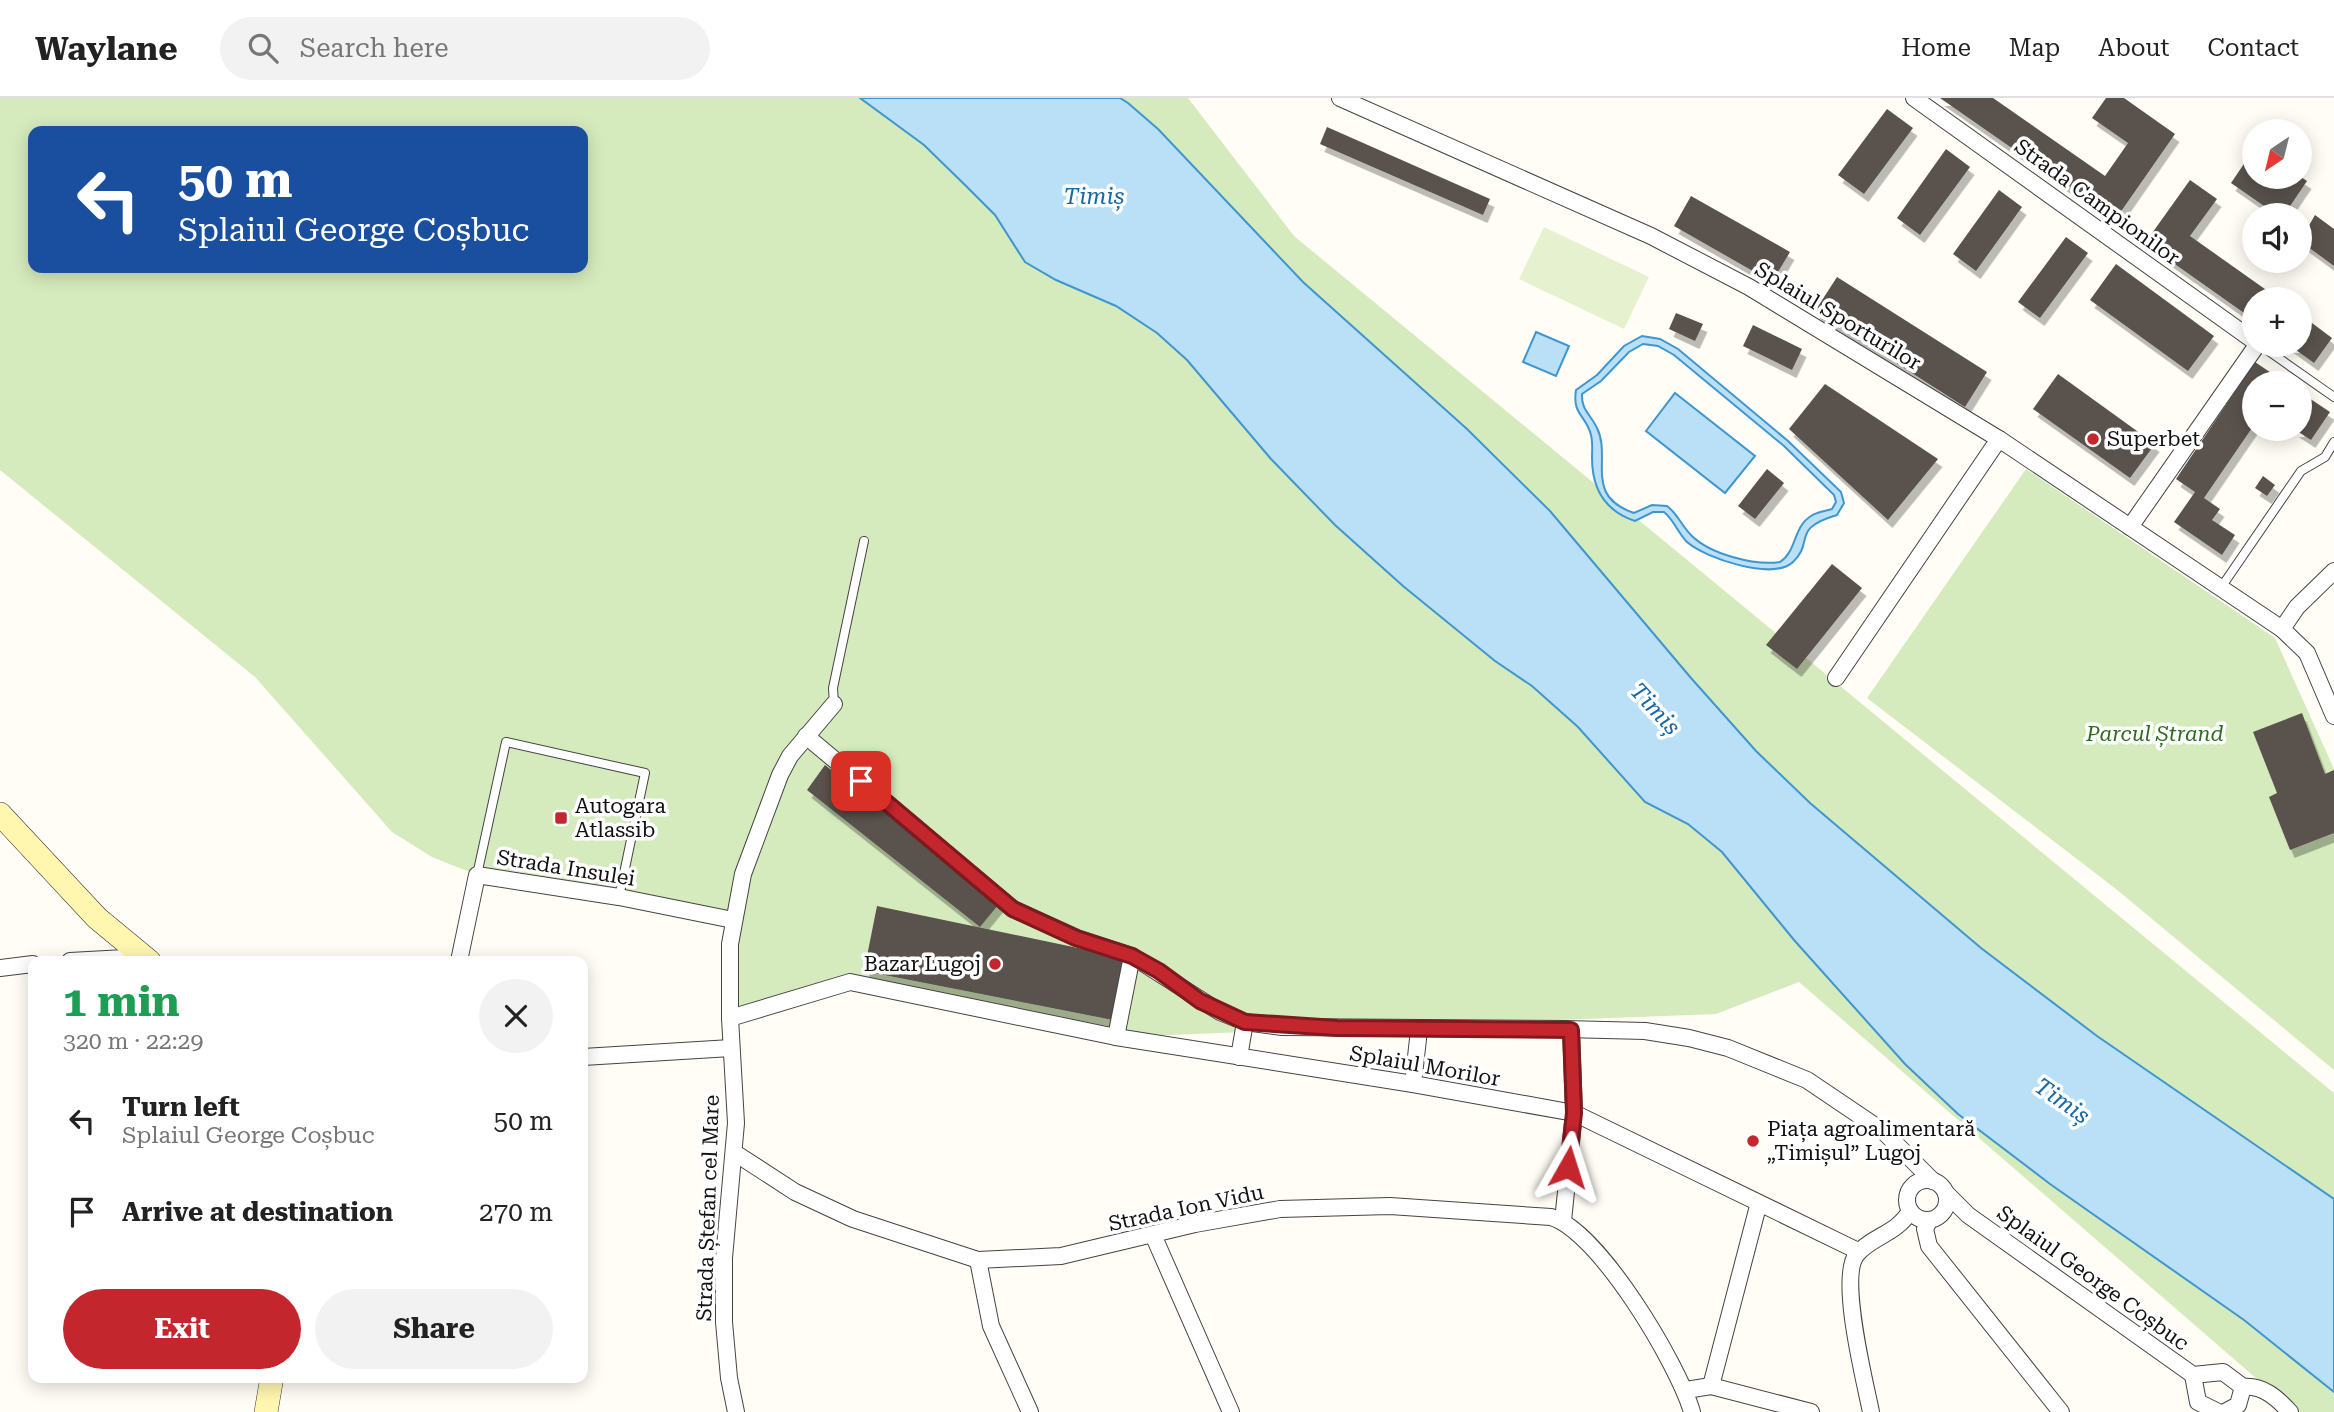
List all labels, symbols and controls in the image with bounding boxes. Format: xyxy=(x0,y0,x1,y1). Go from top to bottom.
search box xyxy=(220,17,710,80)
text: Waylane xyxy=(35,29,178,68)
icon: search xyxy=(244,29,282,67)
text: Search here xyxy=(300,33,449,63)
text: Home xyxy=(1901,34,1971,62)
text: Map xyxy=(2009,34,2060,62)
text: About xyxy=(2098,34,2169,62)
text: Contact xyxy=(2207,34,2299,62)
north arrow xyxy=(2242,119,2312,189)
map controls xyxy=(2242,119,2312,441)
street label: Strada Campionilor xyxy=(2010,134,2184,270)
text: 50 m xyxy=(178,152,293,209)
icon: left xyxy=(63,154,154,245)
water label: Timiș xyxy=(1064,183,1124,211)
button: sound xyxy=(2242,203,2312,273)
text: Splaiul George Coșbuc xyxy=(178,211,529,249)
street label: Splaiul Sporturilor xyxy=(1751,257,1926,375)
button: + xyxy=(2242,287,2312,357)
button: − xyxy=(2242,371,2312,441)
place label: Superbet xyxy=(2107,427,2200,451)
marker: Superbet xyxy=(2085,431,2101,447)
water label: Timiș xyxy=(1624,678,1686,741)
park label: Parcul Ștrand xyxy=(2085,722,2224,748)
pin xyxy=(831,751,891,811)
icon: arrive xyxy=(842,762,880,800)
place label: Autogara Atlassib xyxy=(575,794,666,842)
marker: Autogara Atlassib xyxy=(553,810,569,826)
street label: Strada Insulei xyxy=(495,845,637,891)
place label: Bazar Lugoj xyxy=(864,952,981,976)
marker: Bazar Lugoj xyxy=(987,956,1003,972)
text: 1 min xyxy=(63,977,180,1026)
button: close xyxy=(479,979,553,1053)
text: 320 m · 22:29 xyxy=(63,1028,203,1055)
street label: Splaiul Morilor xyxy=(1348,1041,1502,1091)
water label: Timiș xyxy=(2029,1072,2095,1130)
text: Turn left xyxy=(122,1092,240,1122)
street label: Strada Ștefan cel Mare xyxy=(692,1094,726,1322)
icon: left xyxy=(63,1102,101,1140)
text: 50 m xyxy=(494,1106,553,1136)
place label: Piața agroalimentară „Timișul” Lugoj xyxy=(1767,1117,1976,1167)
text: Splaiul George Coșbuc xyxy=(122,1122,375,1149)
position arrow xyxy=(1531,1130,1605,1204)
marker: Piața agroalimentară „Timișul” Lugoj xyxy=(1745,1133,1761,1149)
street label: Strada Ion Vidu xyxy=(1106,1180,1266,1236)
icon: arrive xyxy=(63,1193,101,1231)
text: Arrive at destination xyxy=(122,1197,393,1227)
text: 270 m xyxy=(479,1197,553,1227)
street label: Splaiul George Coșbuc xyxy=(1992,1201,2194,1357)
button: Exit xyxy=(63,1289,301,1369)
button: Share xyxy=(315,1289,553,1369)

